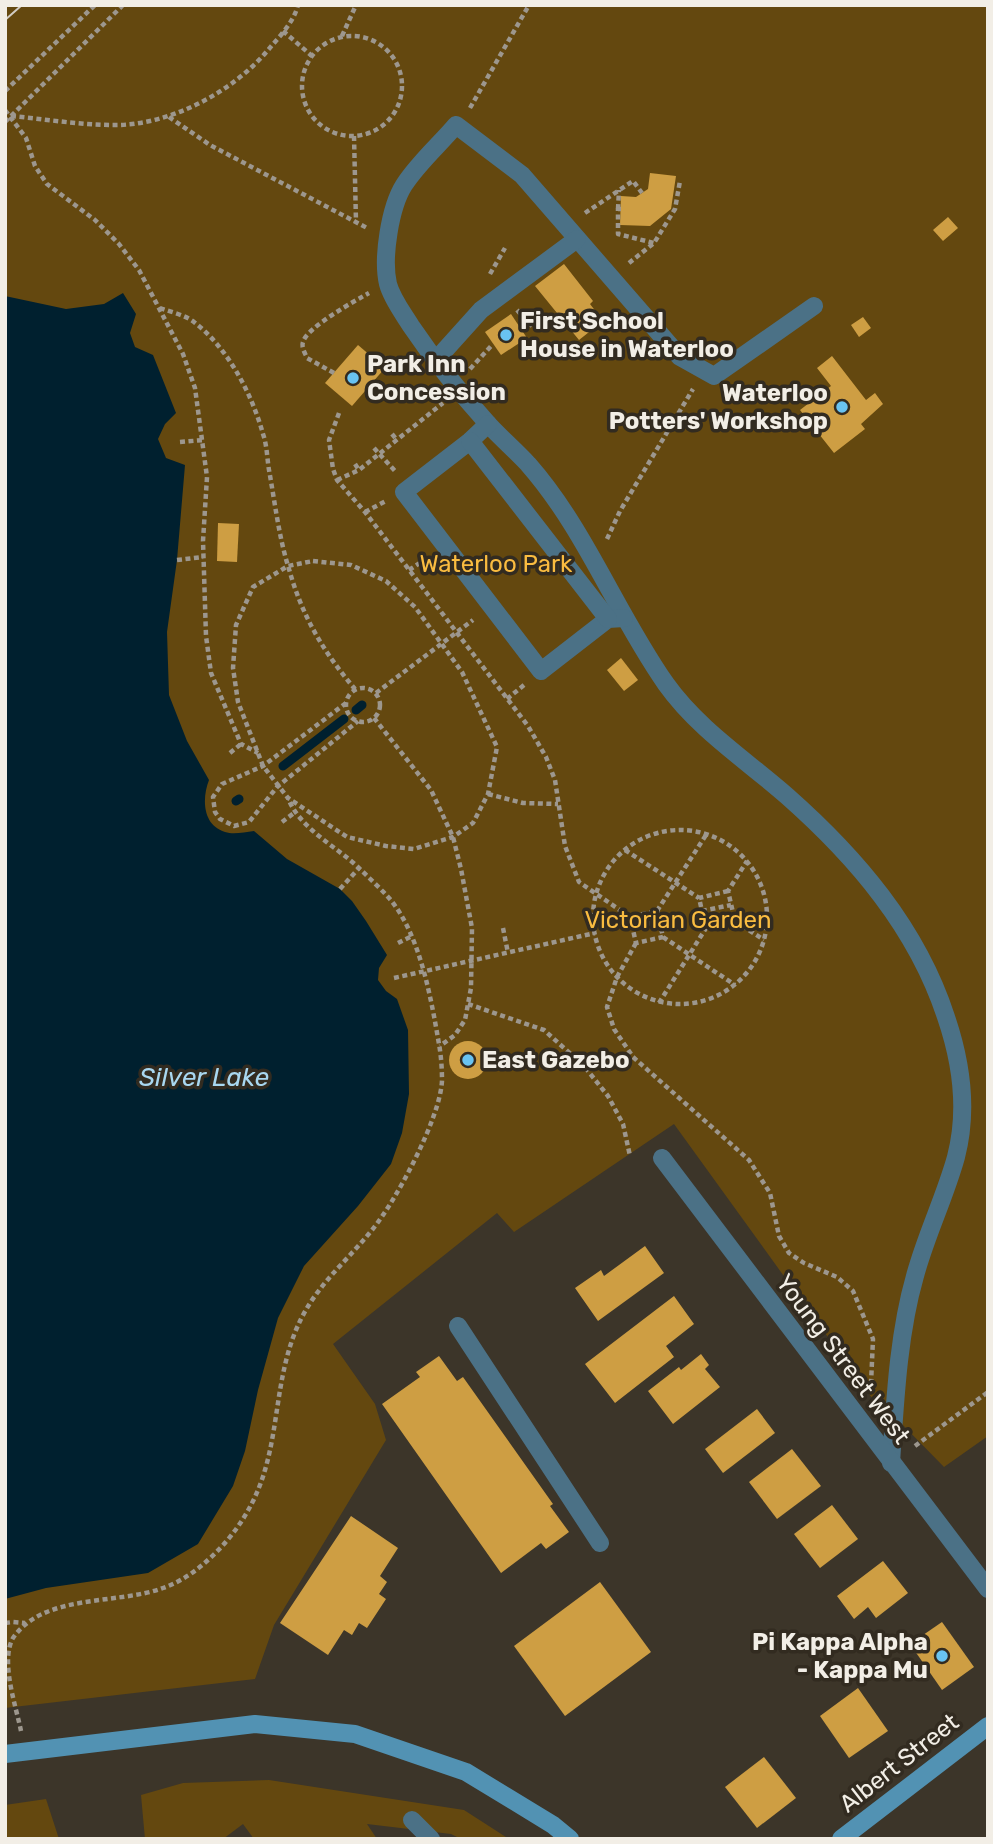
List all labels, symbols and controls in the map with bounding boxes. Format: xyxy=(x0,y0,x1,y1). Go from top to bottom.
place label: First School House in Waterloo xyxy=(520,307,734,363)
marker: First School House in Waterloo xyxy=(498,327,514,343)
place label: Park Inn Concession xyxy=(367,350,506,406)
marker: Park Inn Concession xyxy=(345,370,361,386)
place label: Waterloo Potters' Workshop xyxy=(609,379,828,435)
marker: Waterloo Potters' Workshop xyxy=(834,399,850,415)
park label: Waterloo Park xyxy=(420,550,573,578)
park label: Victorian Garden xyxy=(584,906,772,934)
place label: East Gazebo xyxy=(482,1046,630,1074)
marker: East Gazebo xyxy=(460,1052,476,1068)
water label: Silver Lake xyxy=(139,1062,269,1093)
street label: Young Street West xyxy=(770,1269,916,1449)
place label: Pi Kappa Alpha - Kappa Mu xyxy=(752,1628,928,1684)
marker: Pi Kappa Alpha - Kappa Mu xyxy=(934,1648,950,1664)
street label: Albert Street xyxy=(834,1708,964,1818)

